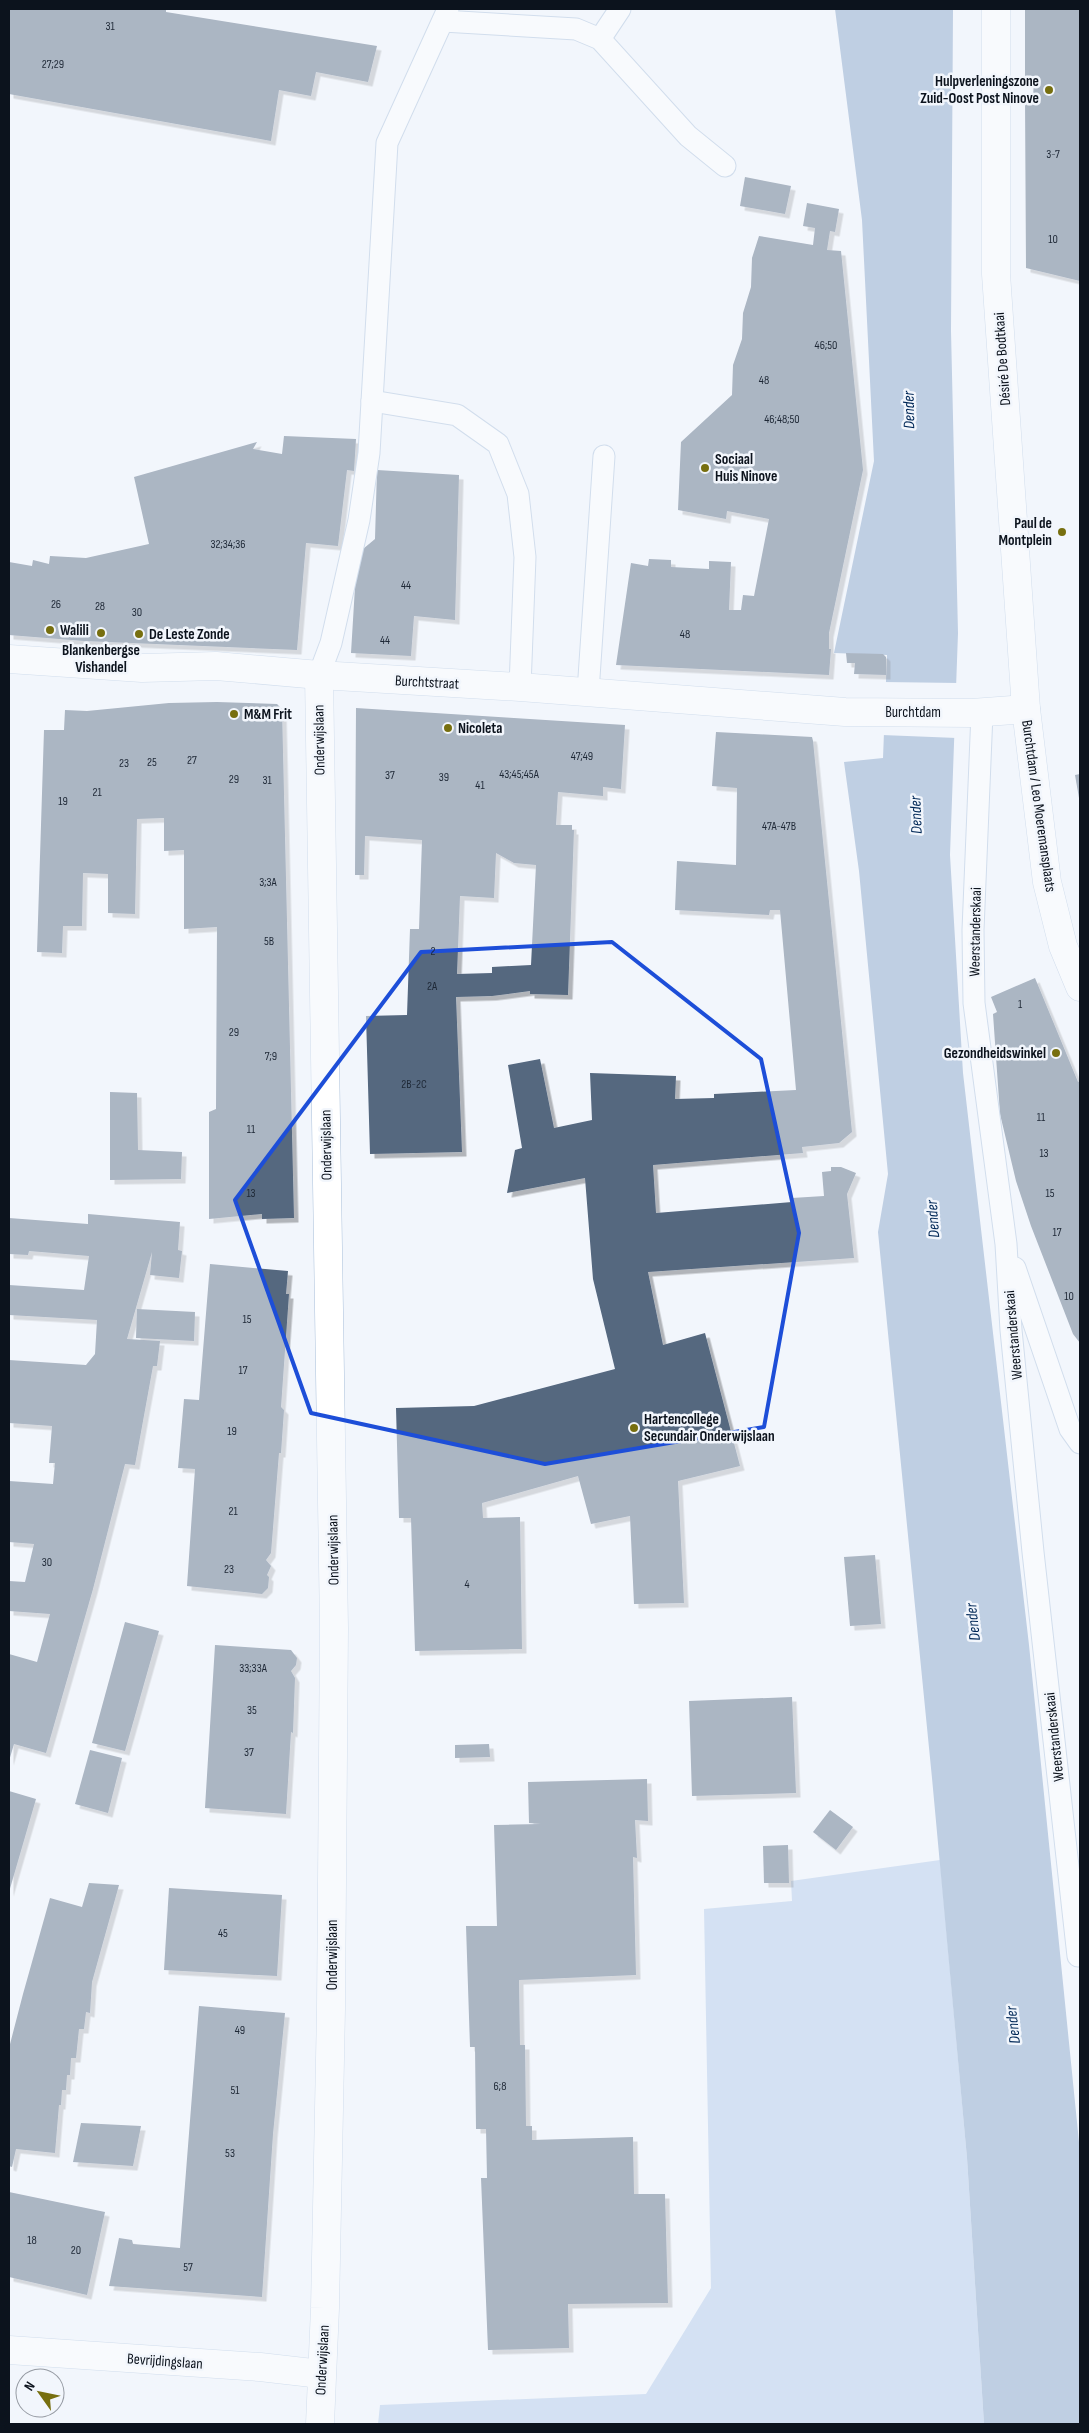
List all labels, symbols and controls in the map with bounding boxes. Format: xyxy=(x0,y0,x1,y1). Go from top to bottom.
house number: 31 xyxy=(105,19,115,34)
house number: 27;29 xyxy=(42,57,64,72)
place label: Hulpverleningszone Zuid-Oost Post Ninove xyxy=(920,72,1039,108)
marker: Hulpverleningszone Zuid-Oost Post Ninove xyxy=(1043,84,1055,96)
house number: 3-7 xyxy=(1046,147,1060,162)
house number: 10 xyxy=(1048,232,1058,247)
street label: Désiré De Bodtkaai xyxy=(990,311,1015,406)
house number: 46;50 xyxy=(815,338,837,353)
house number: 48 xyxy=(759,373,769,388)
water label: Dender xyxy=(900,390,919,429)
house number: 46;48;50 xyxy=(764,412,800,427)
place label: Sociaal Huis Ninove xyxy=(715,450,777,486)
marker: Sociaal Huis Ninove xyxy=(699,462,711,474)
place label: Paul de Montplein xyxy=(999,514,1052,550)
marker: Paul de Montplein xyxy=(1056,526,1068,538)
house number: 32;34;36 xyxy=(210,537,246,552)
house number: 44 xyxy=(401,578,411,593)
house number: 26 xyxy=(51,597,61,612)
house number: 28 xyxy=(95,599,105,614)
house number: 30 xyxy=(132,605,142,620)
place label: Walili xyxy=(60,621,89,640)
marker: Walili xyxy=(44,624,56,636)
place label: De Leste Zonde xyxy=(149,625,230,644)
marker: Blankenbergse Vishandel xyxy=(95,627,107,639)
house number: 48 xyxy=(680,627,690,642)
marker: De Leste Zonde xyxy=(133,628,145,640)
house number: 44 xyxy=(380,633,390,648)
place label: Blankenbergse Vishandel xyxy=(62,641,140,677)
street label: Burchtstraat xyxy=(394,671,460,694)
street label: Burchtdam xyxy=(885,703,941,722)
street label: Onderwijslaan xyxy=(309,704,330,775)
place label: M&M Frit xyxy=(244,705,292,724)
marker: M&M Frit xyxy=(228,708,240,720)
place label: Nicoleta xyxy=(458,719,502,738)
street label: Burchtdam / Leo Moeremansplaats xyxy=(1017,719,1060,893)
marker: Nicoleta xyxy=(442,722,454,734)
house number: 47;49 xyxy=(571,749,593,764)
house number: 27 xyxy=(187,753,197,768)
house number: 25 xyxy=(147,755,157,770)
house number: 23 xyxy=(119,756,129,771)
house number: 43;45;45A xyxy=(499,767,540,782)
house number: 37 xyxy=(385,768,395,783)
house number: 39 xyxy=(439,770,449,785)
house number: 29 xyxy=(229,772,239,787)
house number: 31 xyxy=(262,773,272,788)
house number: 41 xyxy=(475,778,485,793)
house number: 21 xyxy=(92,785,102,800)
house number: 19 xyxy=(58,794,68,809)
water label: Dender xyxy=(906,795,927,834)
house number: 47A-47B xyxy=(762,819,796,834)
house number: 3;3A xyxy=(259,875,278,890)
street label: Weerstanderskaai xyxy=(965,887,986,977)
house number: 5B xyxy=(264,934,274,949)
house number: 2 xyxy=(431,944,436,959)
house number: 2A xyxy=(427,979,438,994)
house number: 1 xyxy=(1018,997,1023,1012)
house number: 29 xyxy=(229,1025,239,1040)
place label: Gezondheidswinkel xyxy=(944,1044,1046,1063)
marker: Gezondheidswinkel xyxy=(1050,1047,1062,1059)
house number: 7;9 xyxy=(265,1049,277,1064)
house number: 2B-2C xyxy=(401,1077,427,1092)
street label: Onderwijslaan xyxy=(316,1109,337,1180)
house number: 11 xyxy=(1037,1110,1046,1125)
house number: 11 xyxy=(247,1122,256,1137)
house number: 13 xyxy=(1039,1146,1049,1161)
house number: 13 xyxy=(246,1186,256,1201)
house number: 15 xyxy=(1045,1186,1055,1201)
water label: Dender xyxy=(923,1199,944,1238)
house number: 17 xyxy=(1053,1225,1062,1240)
street label: Weerstanderskaai xyxy=(1000,1289,1027,1380)
house number: 10 xyxy=(1064,1289,1074,1304)
house number: 15 xyxy=(242,1312,252,1327)
house number: 17 xyxy=(239,1363,248,1378)
place label: Hartencollege Secundair Onderwijslaan xyxy=(644,1410,775,1446)
marker: Hartencollege Secundair Onderwijslaan xyxy=(628,1422,640,1434)
house number: 19 xyxy=(227,1424,237,1439)
house number: 21 xyxy=(228,1504,238,1519)
street label: Onderwijslaan xyxy=(323,1514,344,1585)
house number: 30 xyxy=(42,1555,52,1570)
house number: 23 xyxy=(224,1562,234,1577)
house number: 4 xyxy=(464,1577,470,1592)
water label: Dender xyxy=(962,1601,985,1642)
house number: 33;33A xyxy=(239,1661,268,1676)
street label: Weerstanderskaai xyxy=(1040,1691,1069,1782)
house number: 35 xyxy=(247,1703,257,1718)
house number: 37 xyxy=(244,1745,254,1760)
street label: Onderwijslaan xyxy=(323,1920,342,1990)
house number: 45 xyxy=(218,1926,228,1941)
water label: Dender xyxy=(1002,2004,1025,2045)
house number: 49 xyxy=(235,2023,245,2038)
house number: 6;8 xyxy=(494,2079,506,2094)
house number: 51 xyxy=(230,2083,240,2098)
house number: 53 xyxy=(225,2146,235,2161)
house number: 18 xyxy=(27,2233,37,2248)
house number: 20 xyxy=(71,2243,81,2258)
house number: 57 xyxy=(183,2260,193,2275)
street label: Onderwijslaan xyxy=(311,2324,334,2396)
street label: Bevrijdingslaan xyxy=(127,2349,203,2374)
north arrow xyxy=(15,2368,65,2418)
text: N xyxy=(20,2378,39,2394)

